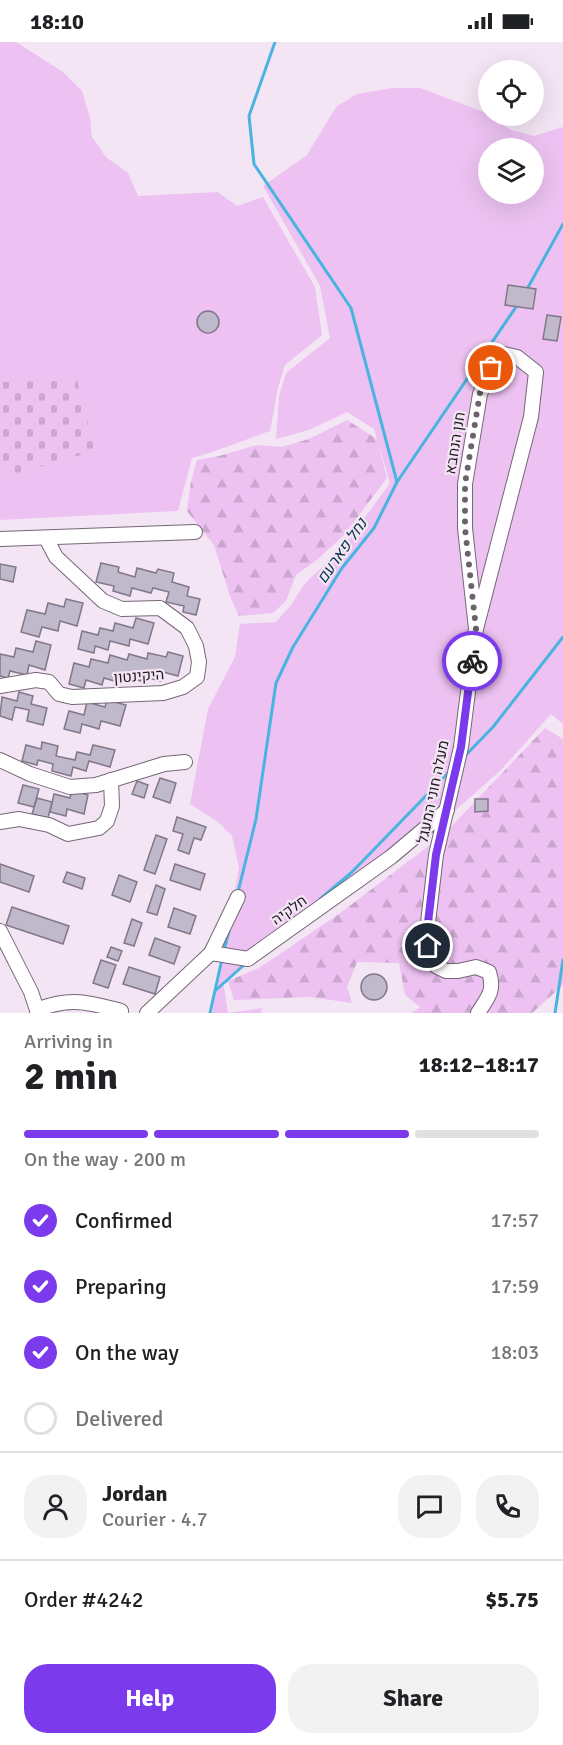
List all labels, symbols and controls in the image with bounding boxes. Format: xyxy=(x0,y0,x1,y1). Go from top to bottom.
text: 18:10 xyxy=(30,8,84,35)
map controls xyxy=(478,60,544,204)
button: locate xyxy=(478,60,544,126)
button: layers xyxy=(478,138,544,204)
pin xyxy=(465,342,516,393)
icon: bag xyxy=(474,351,507,384)
street label: חנן הנחבא xyxy=(441,410,469,476)
water label: נחל פארעם xyxy=(312,514,372,587)
courier xyxy=(442,631,502,691)
icon: bike xyxy=(456,645,489,678)
street label: היקינטון xyxy=(113,665,165,687)
street label: מעלה חוני המעגל xyxy=(413,739,453,845)
street label: חלקיה xyxy=(268,891,310,929)
pin xyxy=(402,920,453,971)
icon: home xyxy=(411,929,444,962)
text: Arriving in xyxy=(24,1029,113,1054)
text: 18:12–18:17 xyxy=(419,1051,539,1078)
text: 2 min xyxy=(24,1052,118,1100)
text: On the way · 200 m xyxy=(24,1147,186,1172)
icon: check xyxy=(24,1204,57,1237)
text: Confirmed xyxy=(75,1207,173,1234)
text: 17:57 xyxy=(490,1208,539,1233)
icon: check xyxy=(24,1270,57,1303)
text: Preparing xyxy=(75,1273,167,1300)
text: 17:59 xyxy=(490,1274,539,1299)
icon: check xyxy=(24,1336,57,1369)
text: On the way xyxy=(75,1339,179,1366)
text: 18:03 xyxy=(490,1340,539,1365)
text: Delivered xyxy=(75,1405,163,1432)
button: person xyxy=(24,1475,87,1538)
button: chat xyxy=(398,1475,461,1538)
button: phone xyxy=(476,1475,539,1538)
text: Jordan xyxy=(102,1480,168,1507)
text: Courier · 4.7 xyxy=(102,1507,208,1532)
text: Order #4242 xyxy=(24,1586,144,1613)
text: $5.75 xyxy=(485,1586,539,1613)
button: Help xyxy=(24,1664,276,1733)
button: Share xyxy=(288,1664,539,1733)

